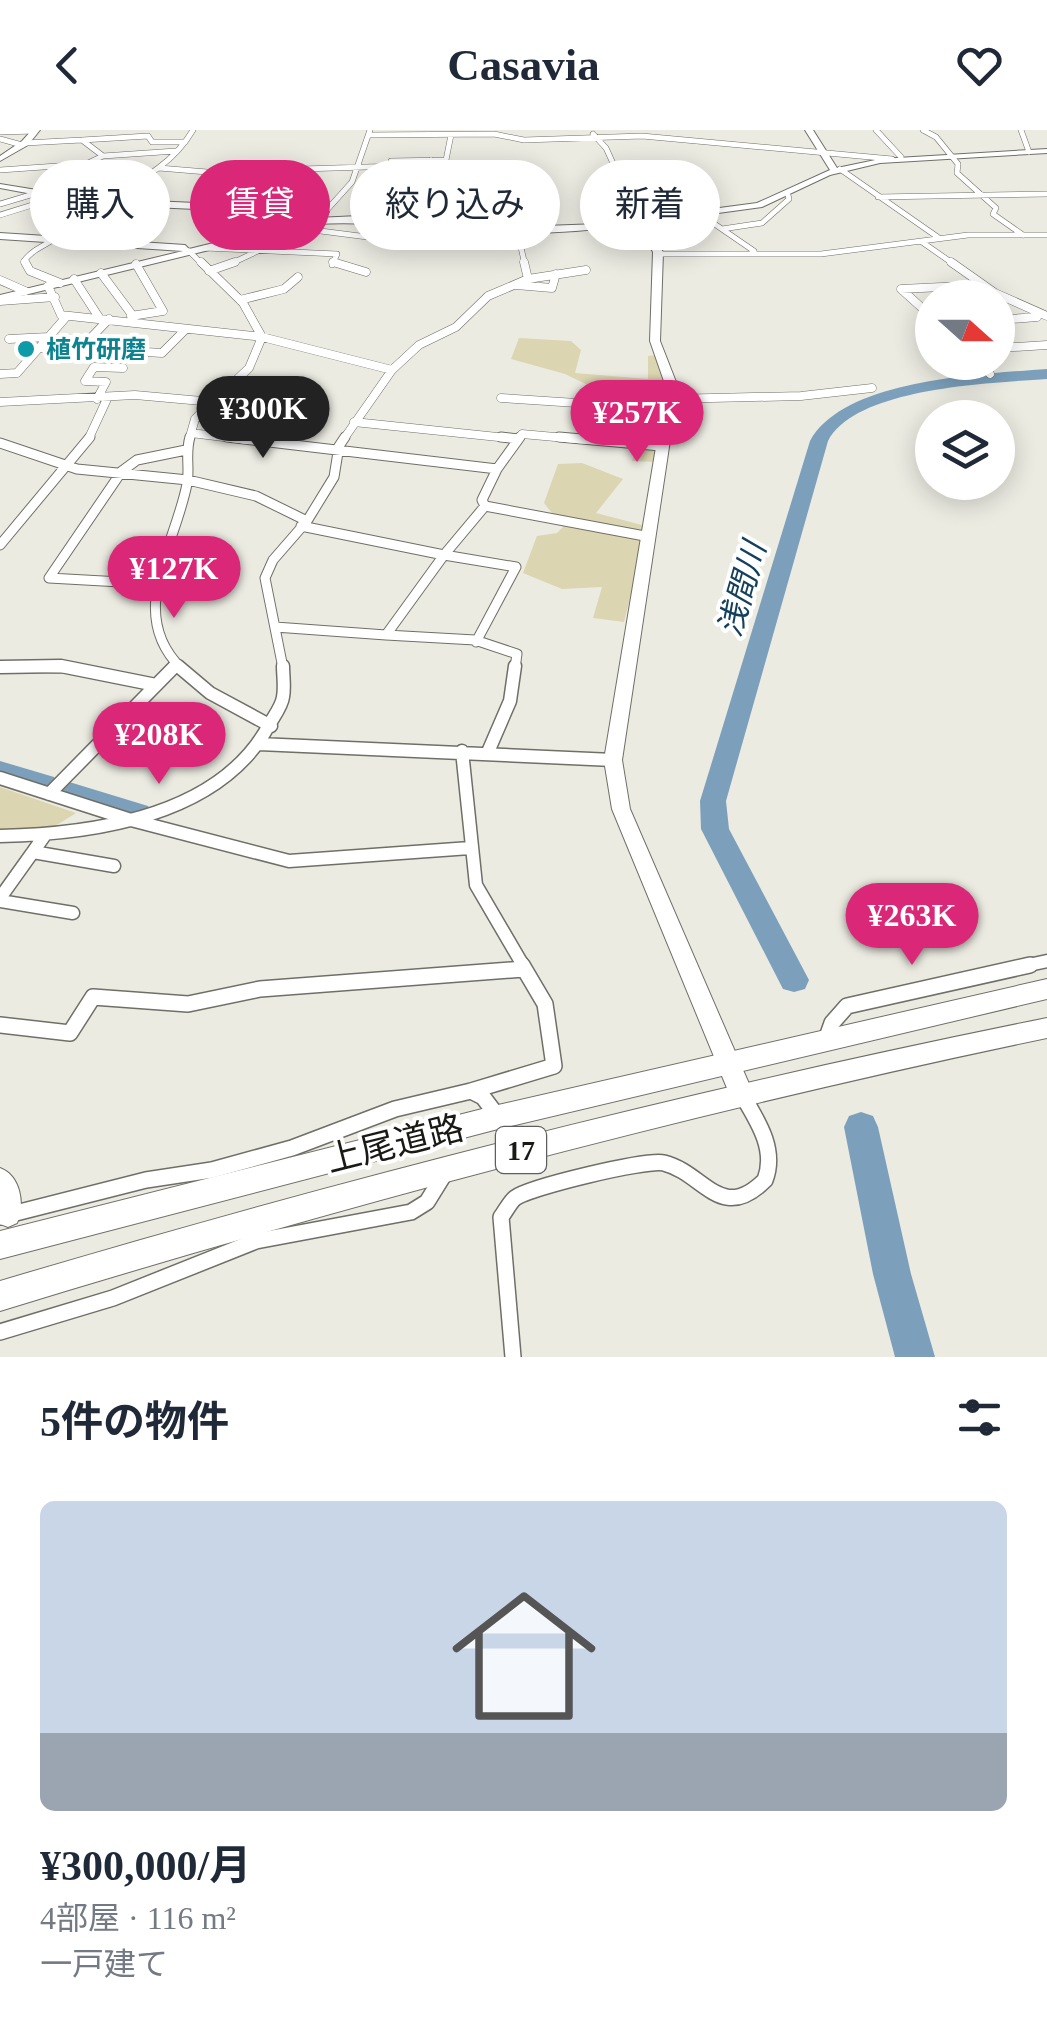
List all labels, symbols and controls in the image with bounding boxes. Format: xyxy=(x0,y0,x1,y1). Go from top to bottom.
icon: back xyxy=(40,38,95,93)
icon: heart xyxy=(952,38,1007,93)
text: Casavia xyxy=(447,40,600,90)
chip: 購入 xyxy=(30,160,170,250)
chip: 賃貸 xyxy=(190,160,330,250)
chip: 絞り込み xyxy=(350,160,560,250)
chip: 新着 xyxy=(580,160,720,250)
north arrow xyxy=(915,280,1015,380)
map controls xyxy=(915,280,1015,500)
place label: 植竹研磨 xyxy=(46,336,146,363)
marker: 植竹研磨 xyxy=(15,338,37,360)
pin: ¥300K xyxy=(193,376,333,461)
pin: ¥257K xyxy=(567,380,707,465)
text: ¥300K xyxy=(219,390,307,426)
text: ¥257K xyxy=(593,394,681,430)
button: layers xyxy=(915,400,1015,500)
water label: 浅間川 xyxy=(711,535,773,640)
pin: ¥127K xyxy=(104,536,244,621)
text: ¥127K xyxy=(130,550,218,586)
pin: ¥208K xyxy=(89,702,229,787)
text: ¥208K xyxy=(115,716,203,752)
pin: ¥263K xyxy=(842,883,982,968)
text: ¥263K xyxy=(868,897,956,933)
street label: 上尾道路 xyxy=(322,1108,468,1180)
road number: 17 xyxy=(496,1127,546,1173)
icon: filters xyxy=(952,1390,1007,1445)
text: 5件の物件 xyxy=(40,1399,229,1445)
icon: home xyxy=(434,1566,614,1746)
text: ¥300,000/月 xyxy=(40,1843,251,1889)
text: 4部屋 · 116 m² xyxy=(40,1900,236,1936)
text: 一戸建て xyxy=(40,1946,168,1982)

